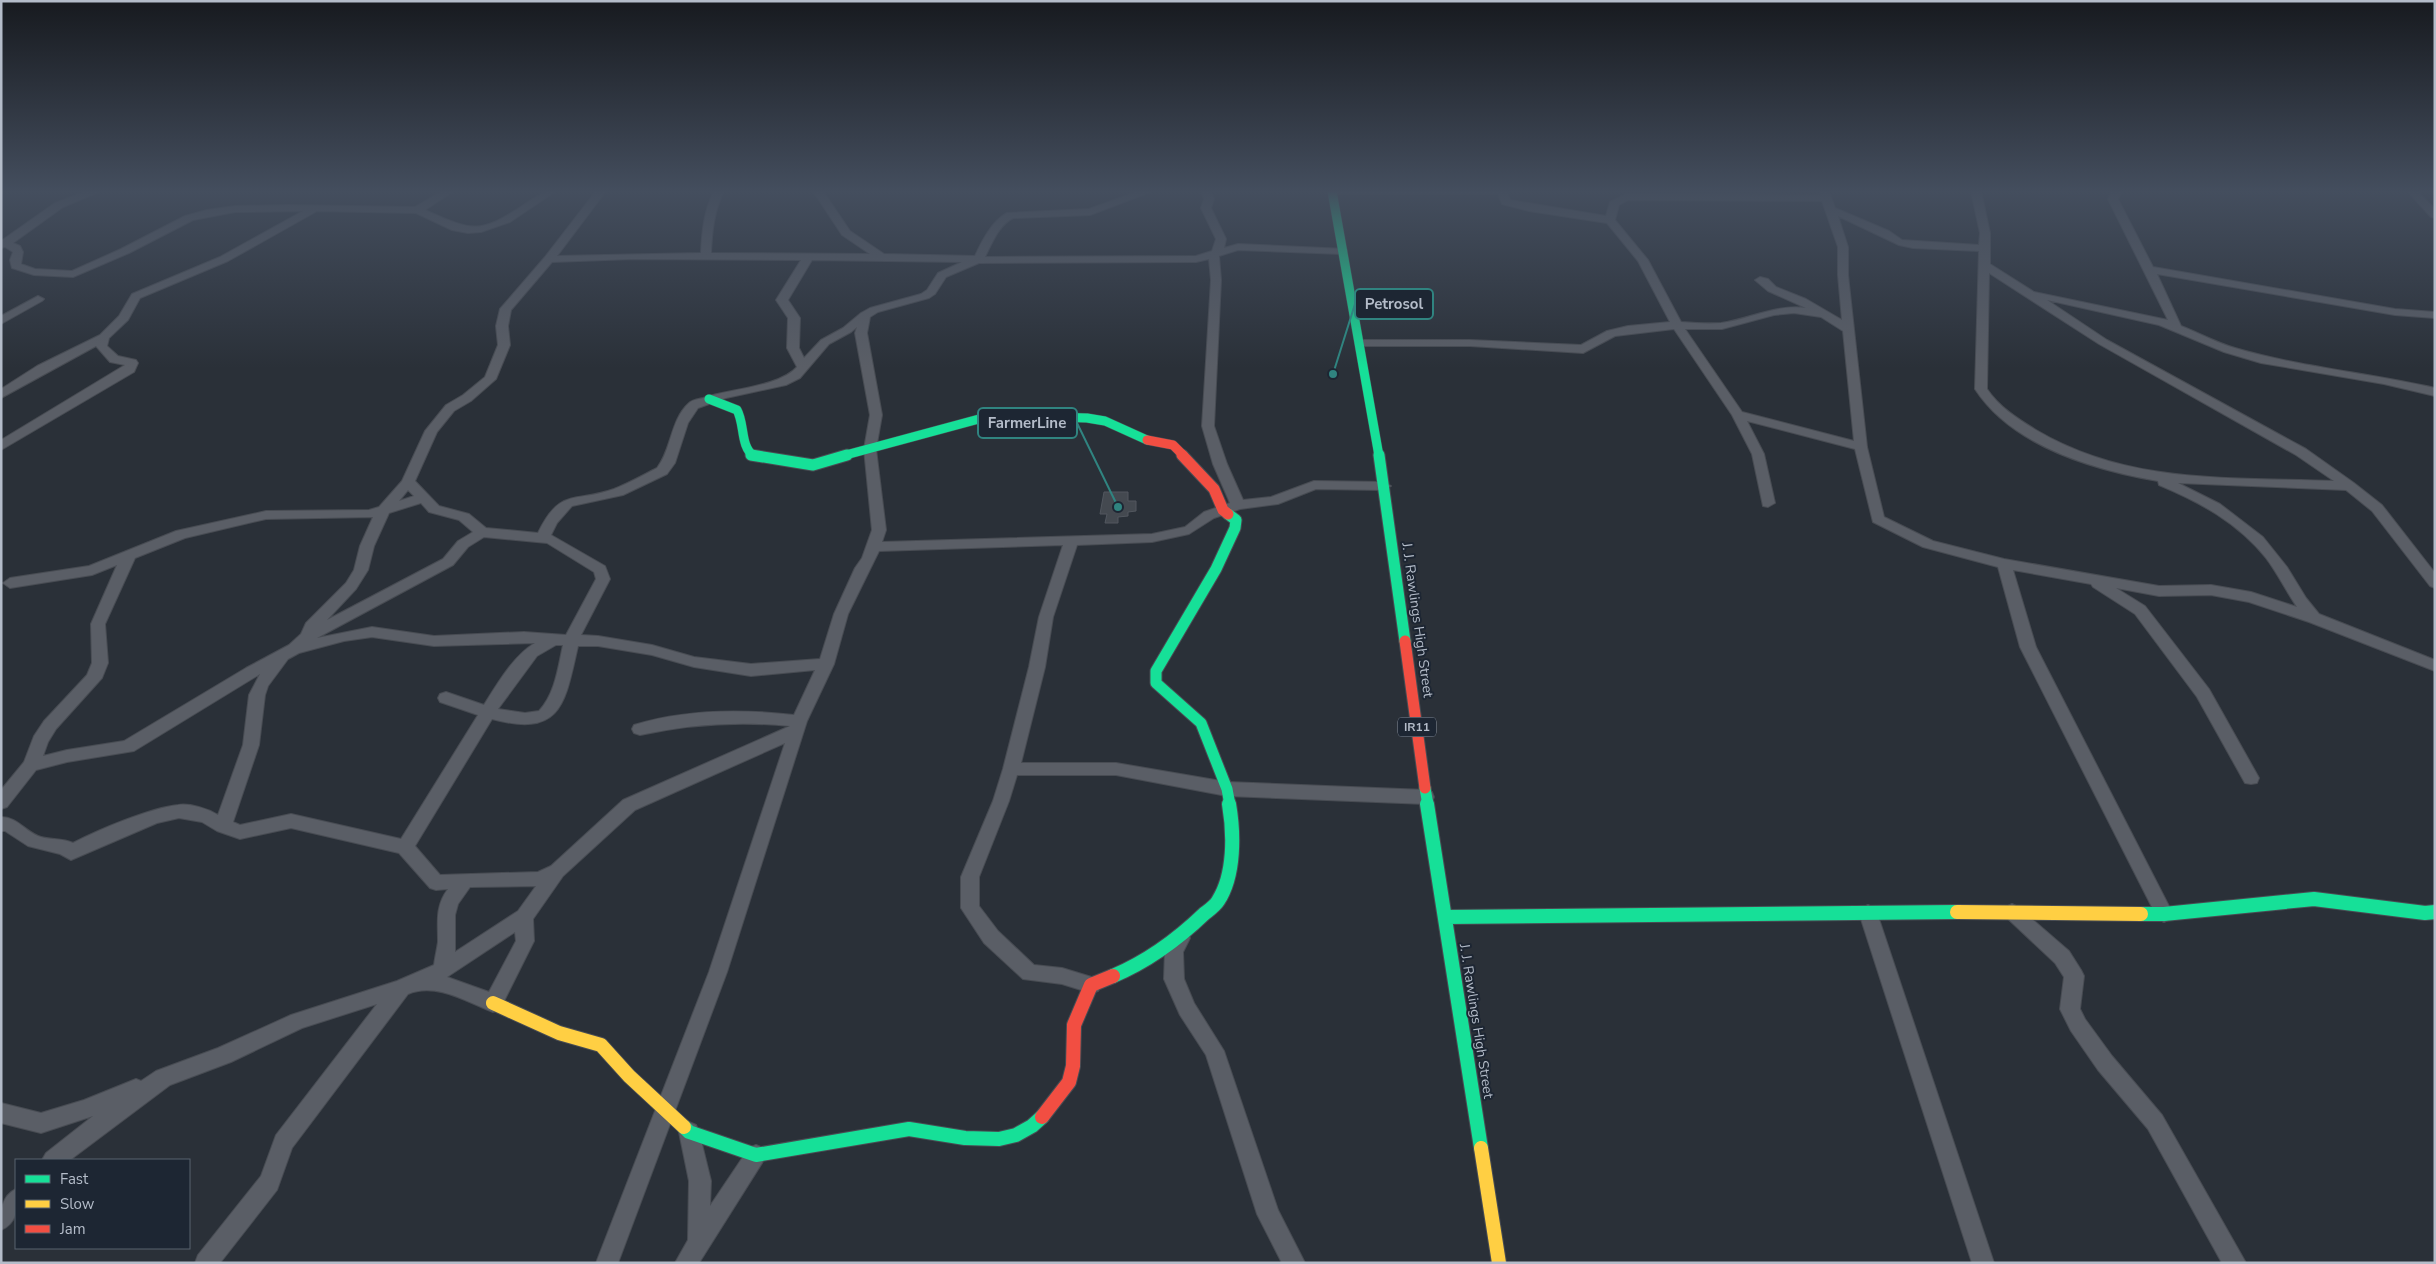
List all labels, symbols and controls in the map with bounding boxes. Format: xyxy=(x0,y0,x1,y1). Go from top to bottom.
callout: Petrosol xyxy=(1355,289,1433,319)
text: Petrosol xyxy=(1365,294,1423,314)
callout: FarmerLine xyxy=(978,408,1077,438)
text: FarmerLine xyxy=(988,413,1066,433)
street label: J. J. Rawlings High Street xyxy=(1397,540,1438,699)
road number: IR11 xyxy=(1398,718,1436,736)
street label: J. J. Rawlings High Street xyxy=(1455,941,1498,1100)
legend xyxy=(15,1159,190,1249)
text: Fast xyxy=(60,1169,89,1189)
text: Slow xyxy=(60,1194,95,1214)
text: Jam xyxy=(59,1219,86,1239)

